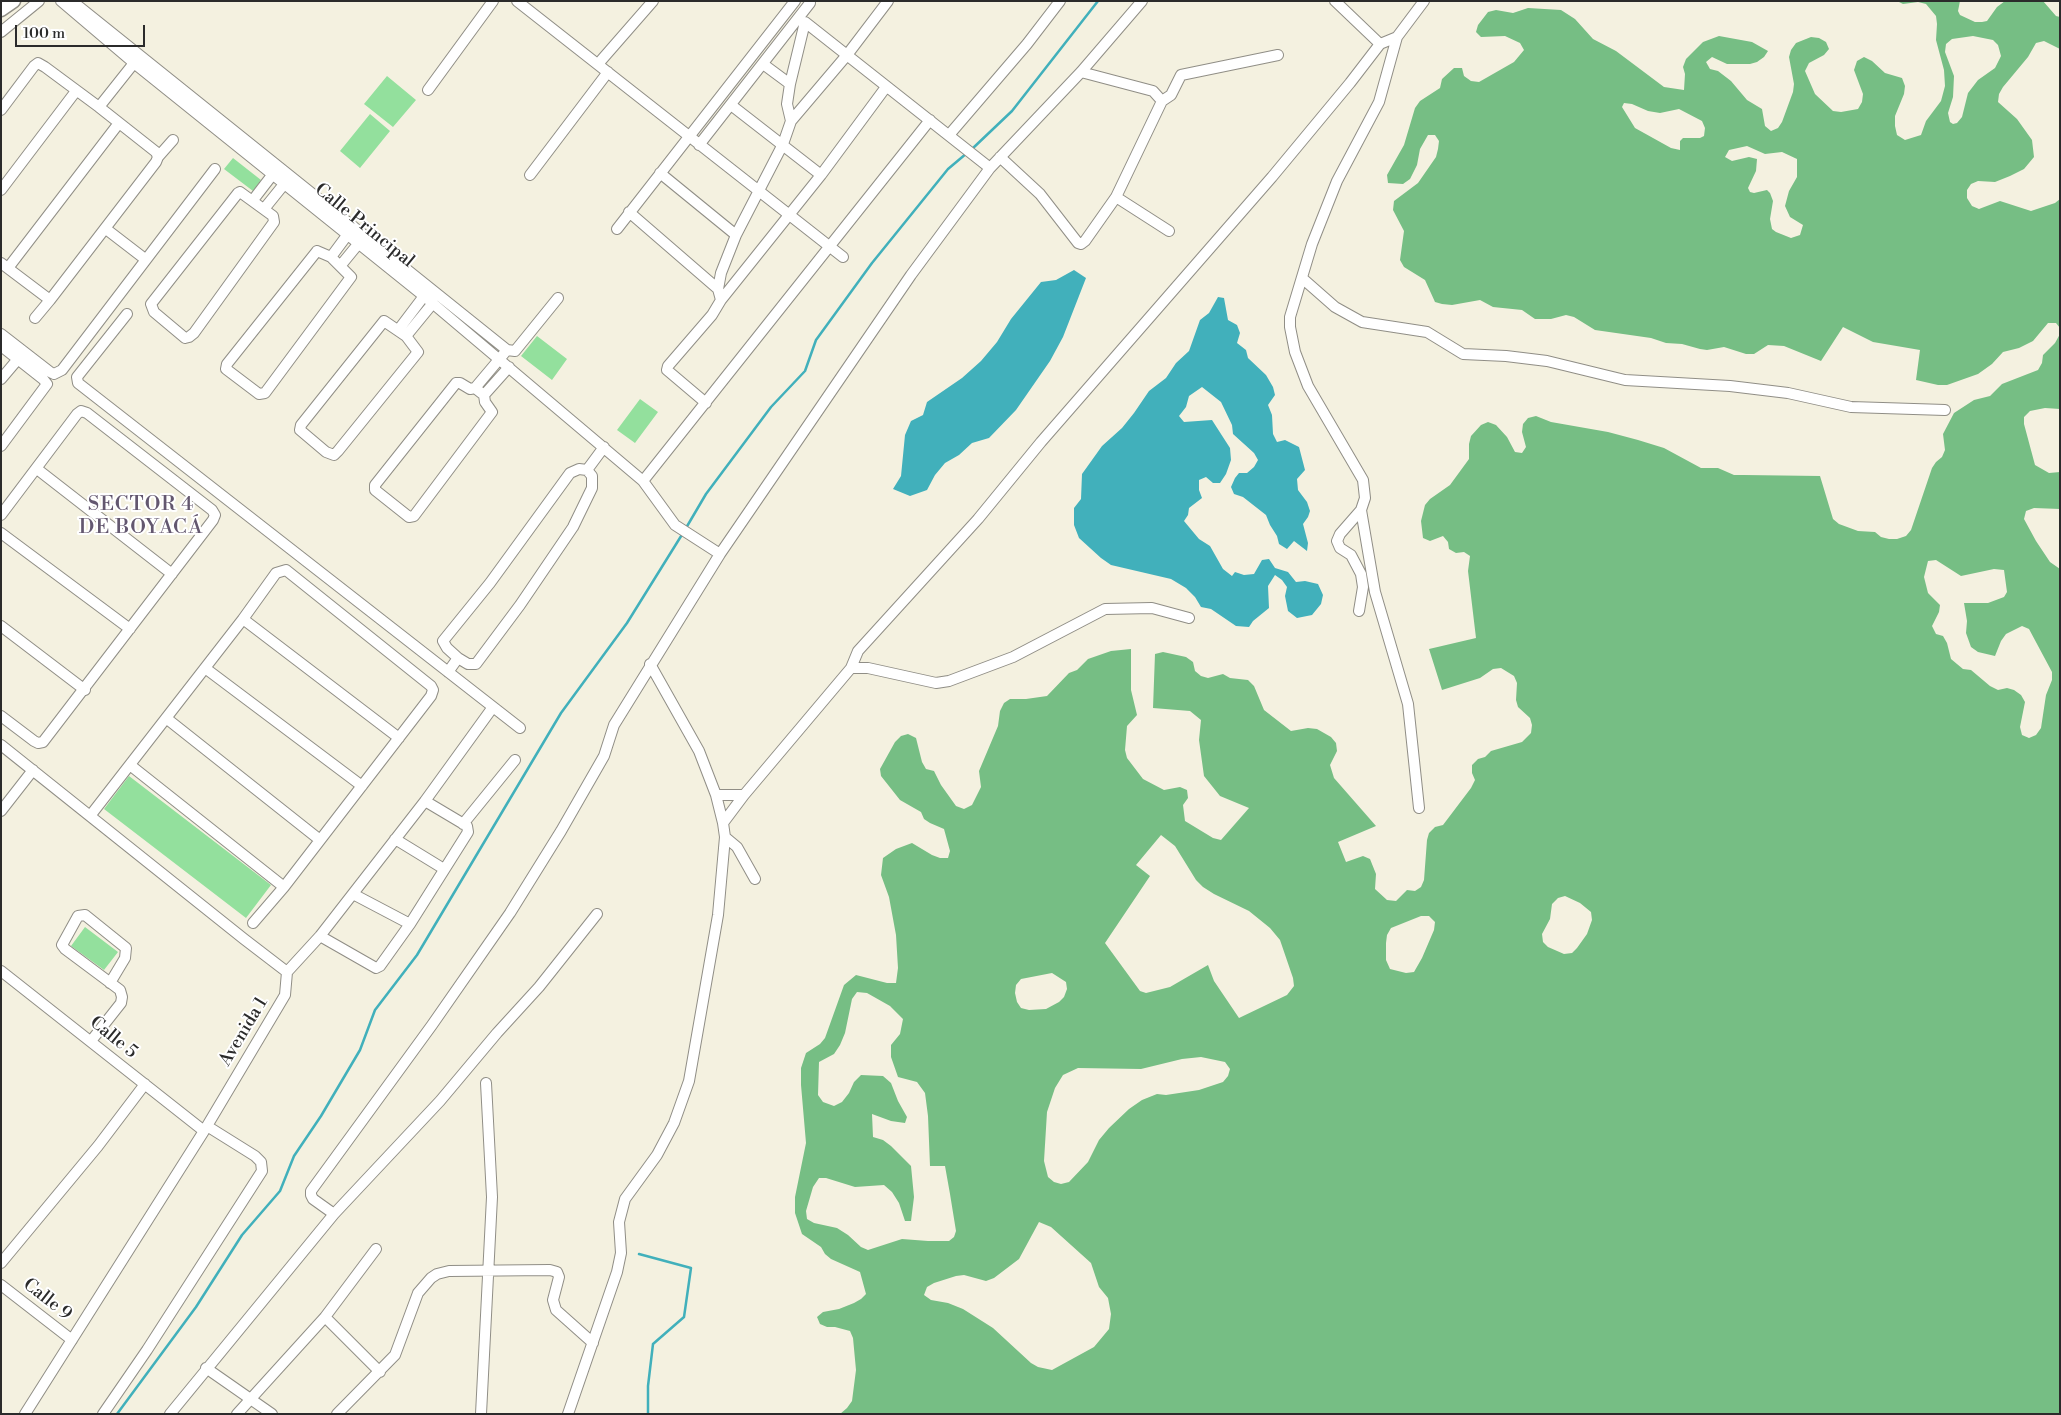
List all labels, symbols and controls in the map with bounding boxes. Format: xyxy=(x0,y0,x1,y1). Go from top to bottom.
scale bar xyxy=(18,15,148,47)
text: 100 m xyxy=(23,24,65,43)
street label: Calle Principal xyxy=(310,179,418,273)
district label: SECTOR 4 DE BOYACÁ xyxy=(78,493,204,540)
street label: Avenida 1 xyxy=(215,994,273,1070)
street label: Calle 5 xyxy=(85,1012,141,1064)
street label: Calle 9 xyxy=(18,1274,76,1326)

